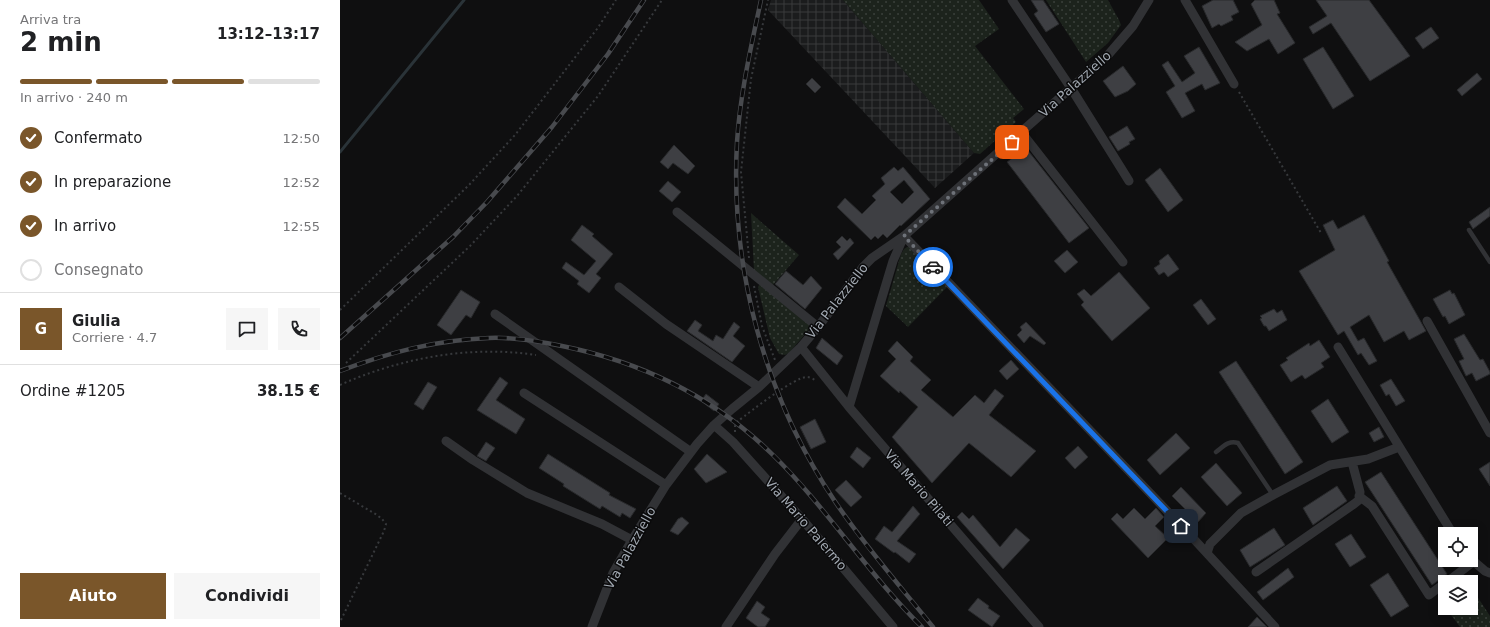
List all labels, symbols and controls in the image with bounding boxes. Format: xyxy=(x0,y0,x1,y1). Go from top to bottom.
text: Arriva tra xyxy=(20,12,81,27)
text: 13:12–13:17 xyxy=(217,25,320,43)
text: 2 min xyxy=(20,27,102,57)
street label: Via Palazziello xyxy=(1036,48,1114,120)
text: In arrivo · 240 m xyxy=(20,90,128,105)
pin xyxy=(995,125,1029,159)
icon: check xyxy=(20,127,42,149)
text: Confermato xyxy=(54,129,142,147)
text: 12:50 xyxy=(283,131,320,146)
icon: bag xyxy=(1001,131,1023,153)
icon: check xyxy=(20,171,42,193)
text: In preparazione xyxy=(54,173,171,191)
text: 12:52 xyxy=(283,175,320,190)
icon: check xyxy=(20,215,42,237)
text: In arrivo xyxy=(54,217,116,235)
text: 12:55 xyxy=(283,219,320,234)
courier xyxy=(913,247,953,287)
icon: car xyxy=(922,256,944,278)
street label: Via Palazziello xyxy=(803,260,871,342)
text: Consegnato xyxy=(54,261,143,279)
button: chat xyxy=(226,308,268,350)
button: phone xyxy=(278,308,320,350)
text: Giulia xyxy=(72,312,121,330)
text: G xyxy=(35,320,47,338)
text: Corriere · 4.7 xyxy=(72,330,157,345)
text: Ordine #1205 xyxy=(20,382,126,400)
text: 38.15 € xyxy=(257,382,320,400)
street label: Via Mario Pilati xyxy=(882,447,956,529)
street label: Via Mario Palermo xyxy=(762,475,850,573)
street label: Via Palazziello xyxy=(601,504,659,592)
pin xyxy=(1164,509,1198,543)
icon: home xyxy=(1170,515,1192,537)
map controls xyxy=(1438,527,1478,615)
button: locate xyxy=(1438,527,1478,567)
button: Aiuto xyxy=(20,573,166,619)
button: Condividi xyxy=(174,573,320,619)
button: layers xyxy=(1438,575,1478,615)

